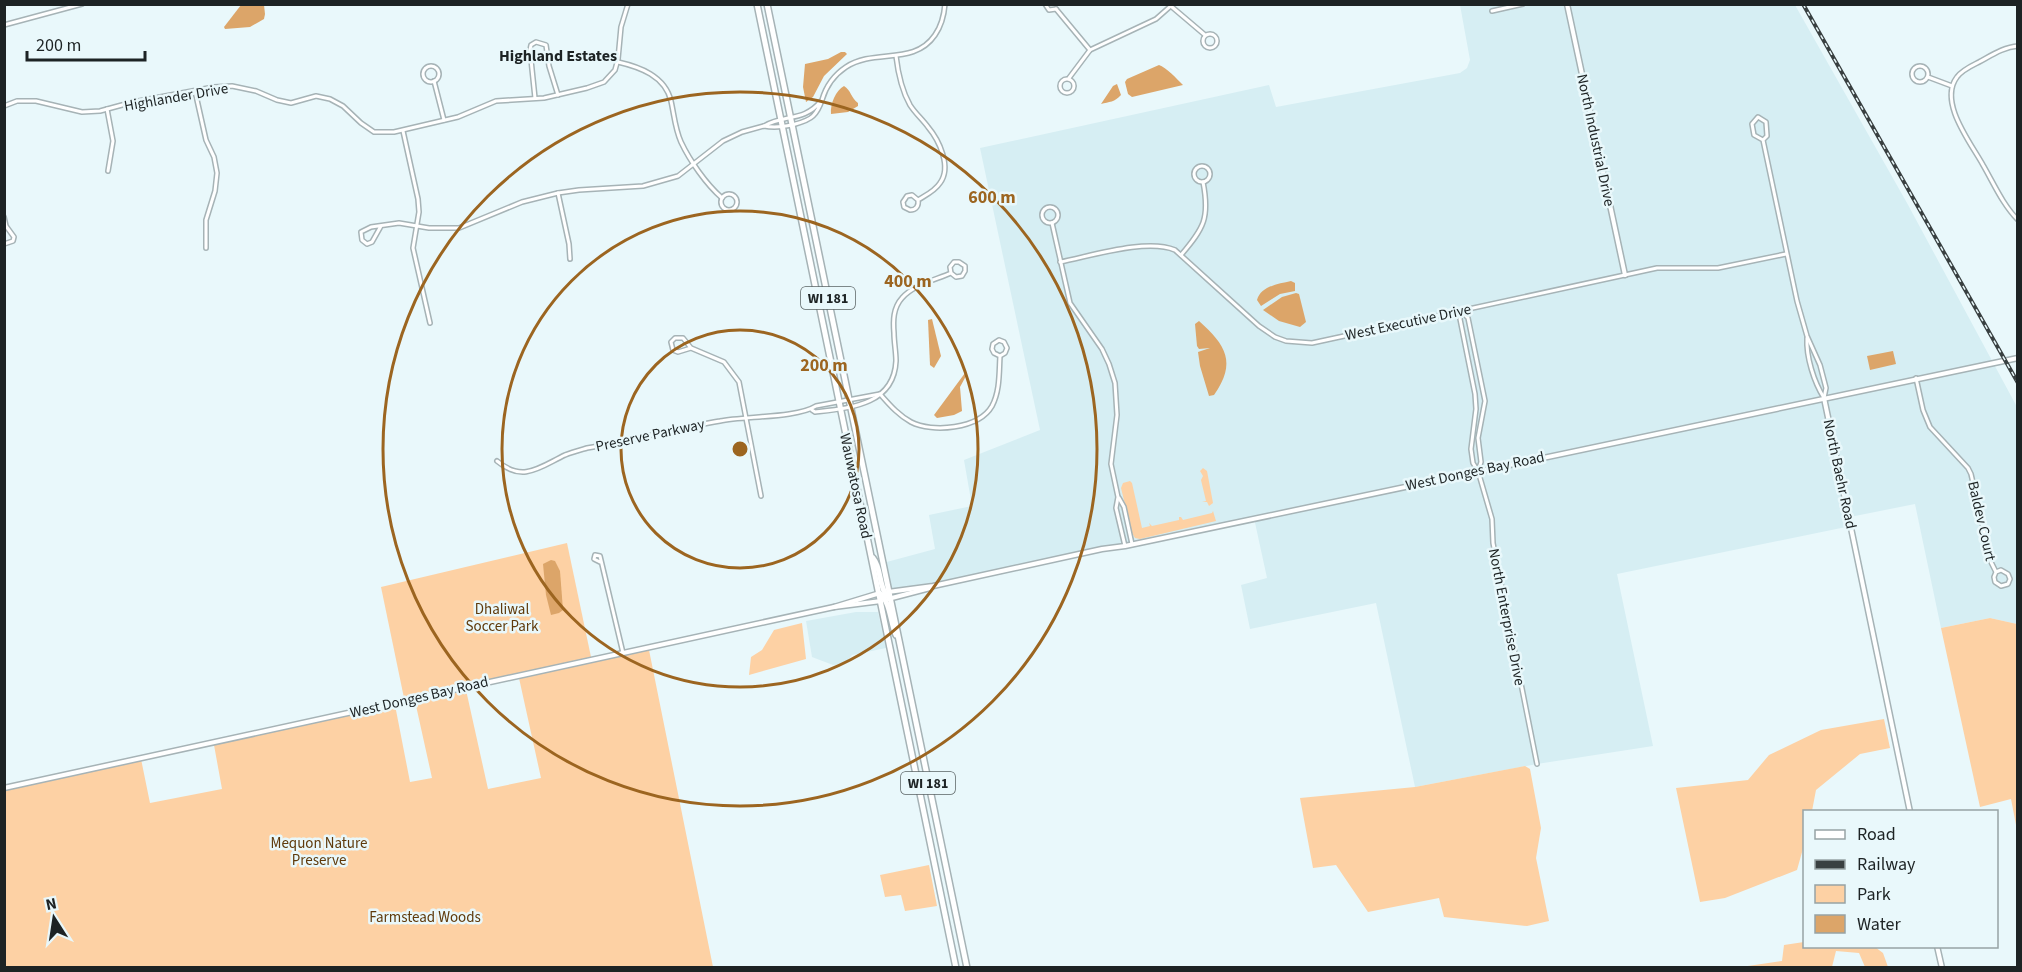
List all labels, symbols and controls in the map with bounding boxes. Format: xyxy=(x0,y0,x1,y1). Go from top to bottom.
scale bar xyxy=(27,24,146,62)
text: 200 m xyxy=(36,33,81,58)
district label: Highland Estates xyxy=(499,45,617,67)
street label: North Industrial Drive xyxy=(1571,72,1620,208)
street label: Highlander Drive xyxy=(122,78,230,117)
text: 600 m xyxy=(968,185,1016,210)
text: 400 m xyxy=(884,269,932,294)
road number: WI 181 xyxy=(801,287,855,309)
street label: West Executive Drive xyxy=(1343,299,1473,346)
text: 200 m xyxy=(800,353,848,378)
street label: Preserve Parkway xyxy=(594,414,707,457)
street label: North Baehr Road xyxy=(1818,417,1861,531)
street label: Wauwatosa Road xyxy=(834,431,877,541)
centre of rings xyxy=(730,439,750,459)
street label: West Donges Bay Road xyxy=(1404,447,1546,496)
street label: Baldev Court xyxy=(1962,479,2001,563)
street label: North Enterprise Drive xyxy=(1483,547,1530,687)
park label: Dhaliwal Soccer Park xyxy=(466,599,539,637)
street label: West Donges Bay Road xyxy=(348,671,490,724)
road number: WI 181 xyxy=(901,772,955,794)
legend xyxy=(1803,810,1998,948)
text: Road xyxy=(1857,822,1896,847)
park label: Mequon Nature Preserve xyxy=(271,833,367,871)
text: Railway xyxy=(1857,852,1916,877)
text: Park xyxy=(1857,882,1891,907)
north arrow xyxy=(24,888,84,948)
text: N xyxy=(44,892,59,916)
park label: Farmstead Woods xyxy=(369,907,481,928)
text: Water xyxy=(1857,912,1901,937)

